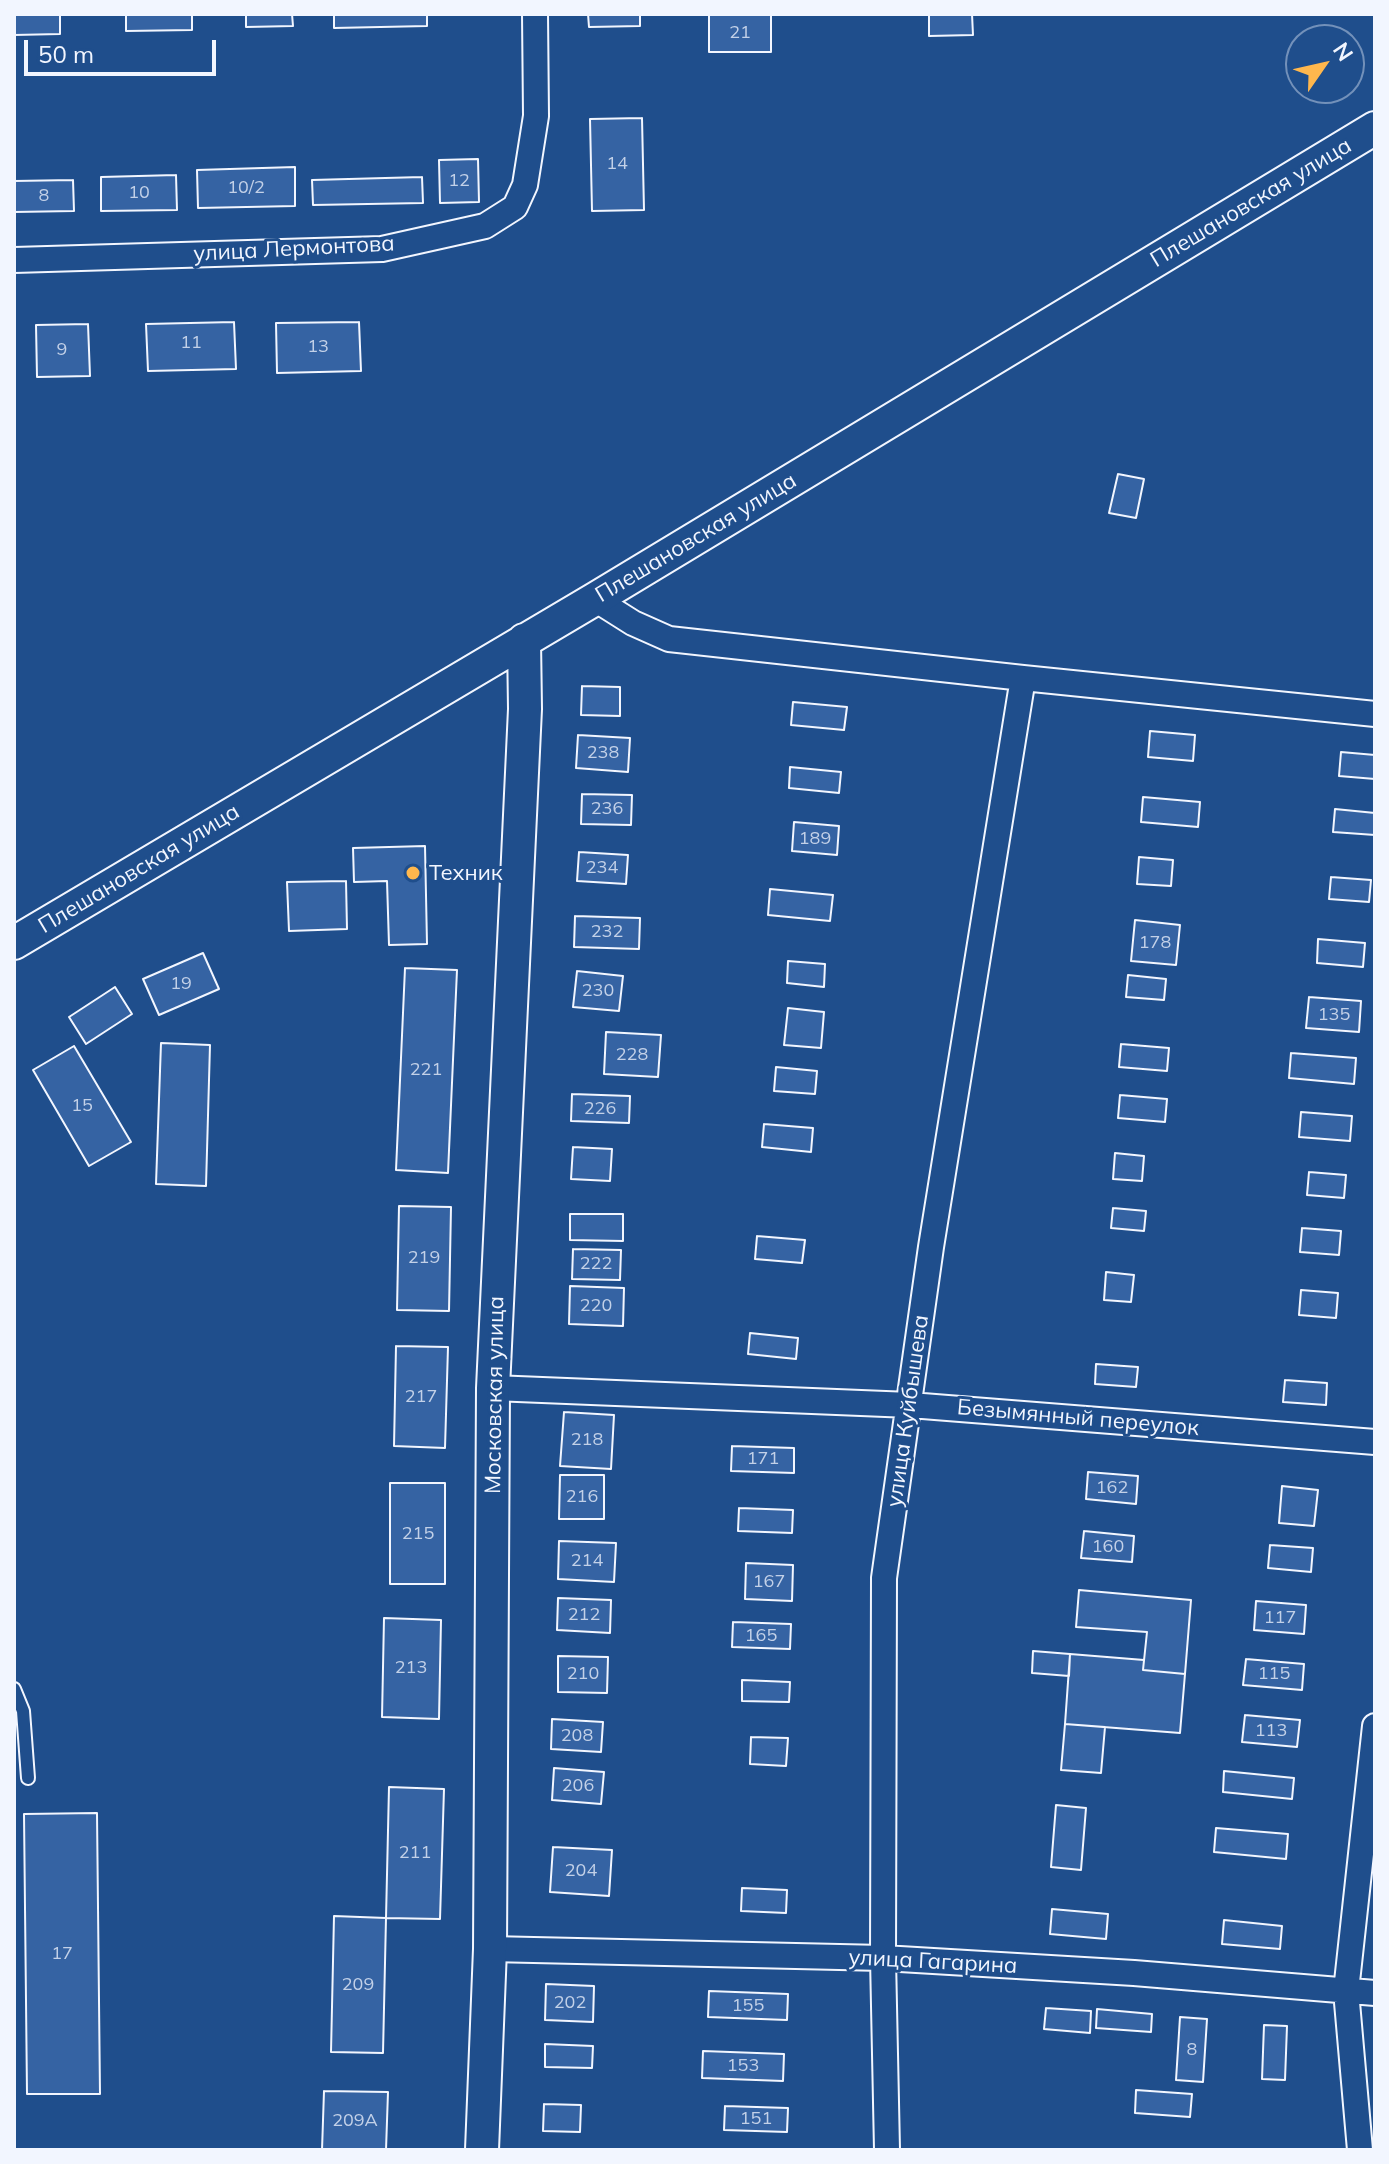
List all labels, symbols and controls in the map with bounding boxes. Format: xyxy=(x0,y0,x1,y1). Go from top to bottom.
house number: 21 xyxy=(729,22,751,44)
scale bar xyxy=(28,24,220,74)
north arrow xyxy=(1285,24,1365,104)
text: N xyxy=(1327,37,1359,66)
text: 50 m xyxy=(38,39,94,69)
street label: Плешановская улица xyxy=(1146,132,1356,274)
house number: 14 xyxy=(606,153,628,175)
house number: 12 xyxy=(448,170,470,192)
house number: 10/2 xyxy=(227,177,265,199)
house number: 10 xyxy=(128,182,150,204)
house number: 8 xyxy=(39,185,49,207)
street label: улица Лермонтова xyxy=(193,231,395,267)
house number: 11 xyxy=(180,332,202,354)
house number: 13 xyxy=(307,336,329,358)
house number: 9 xyxy=(57,339,67,361)
street label: Плешановская улица xyxy=(591,467,801,609)
house number: 238 xyxy=(587,742,619,764)
street label: Плешановская улица xyxy=(34,798,244,940)
house number: 236 xyxy=(591,798,623,820)
house number: 189 xyxy=(799,828,831,850)
house number: 234 xyxy=(586,857,618,879)
place label: Техник xyxy=(429,860,503,886)
marker: Техник xyxy=(404,864,422,882)
house number: 232 xyxy=(591,921,623,943)
house number: 178 xyxy=(1139,932,1171,954)
house number: 19 xyxy=(170,973,192,995)
house number: 230 xyxy=(582,980,614,1002)
house number: 135 xyxy=(1318,1004,1350,1026)
house number: 228 xyxy=(616,1044,648,1066)
house number: 221 xyxy=(410,1059,442,1081)
house number: 15 xyxy=(71,1095,93,1117)
house number: 226 xyxy=(584,1098,616,1120)
house number: 219 xyxy=(408,1247,440,1269)
house number: 222 xyxy=(580,1253,612,1275)
house number: 220 xyxy=(580,1295,612,1317)
street label: Московская улица xyxy=(480,1296,510,1494)
street label: улица Куйбышева xyxy=(881,1313,935,1509)
house number: 217 xyxy=(405,1386,437,1408)
street label: Безымянный переулок xyxy=(956,1394,1200,1442)
house number: 218 xyxy=(571,1429,603,1451)
house number: 171 xyxy=(747,1448,779,1470)
house number: 162 xyxy=(1096,1477,1128,1499)
house number: 216 xyxy=(566,1486,598,1508)
house number: 215 xyxy=(402,1523,434,1545)
house number: 160 xyxy=(1092,1536,1124,1558)
house number: 214 xyxy=(571,1550,603,1572)
house number: 167 xyxy=(753,1571,785,1593)
house number: 212 xyxy=(568,1604,600,1626)
house number: 117 xyxy=(1264,1607,1296,1629)
house number: 165 xyxy=(745,1625,777,1647)
house number: 213 xyxy=(395,1657,427,1679)
house number: 210 xyxy=(567,1663,599,1685)
house number: 115 xyxy=(1258,1663,1290,1685)
house number: 113 xyxy=(1255,1720,1287,1742)
house number: 208 xyxy=(561,1725,593,1747)
house number: 206 xyxy=(562,1775,594,1797)
house number: 211 xyxy=(399,1842,431,1864)
house number: 204 xyxy=(565,1860,597,1882)
house number: 17 xyxy=(51,1943,73,1965)
street label: улица Гагарина xyxy=(848,1944,1018,1980)
house number: 209 xyxy=(342,1974,374,1996)
house number: 202 xyxy=(554,1992,586,2014)
house number: 155 xyxy=(732,1995,764,2017)
house number: 8 xyxy=(1187,2039,1197,2061)
house number: 153 xyxy=(727,2055,759,2077)
house number: 151 xyxy=(740,2108,772,2130)
house number: 209А xyxy=(332,2110,378,2132)

